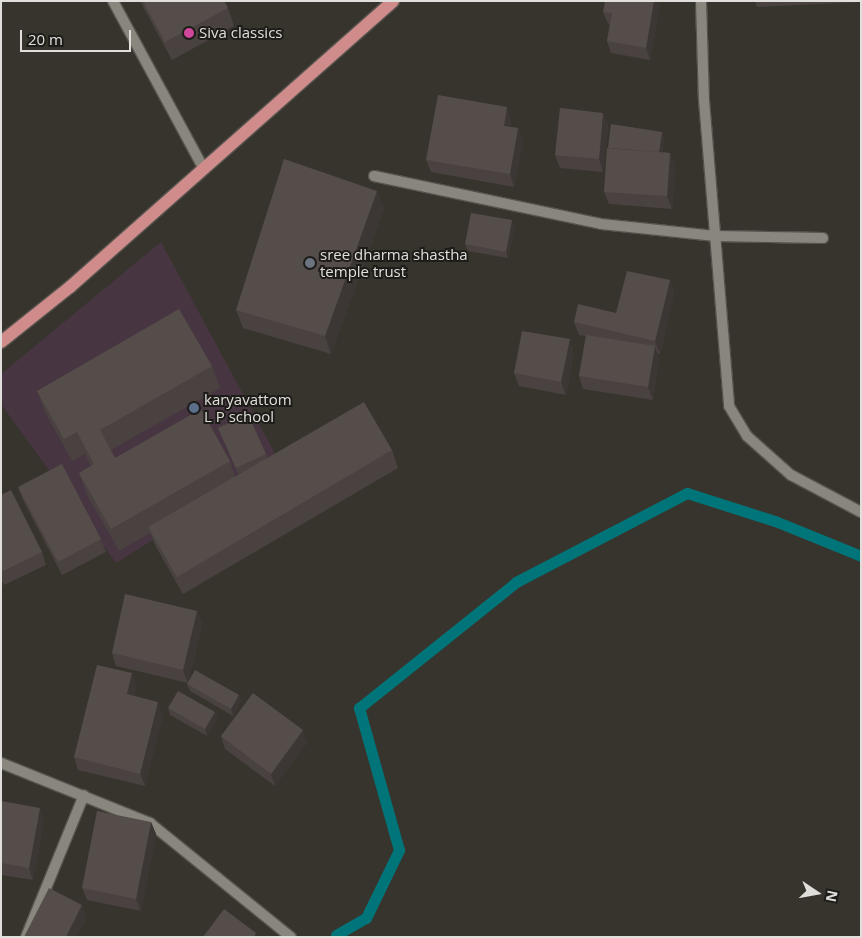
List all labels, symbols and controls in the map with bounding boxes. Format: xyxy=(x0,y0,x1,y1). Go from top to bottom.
scale bar xyxy=(22,20,134,52)
place label: Siva classics xyxy=(199,24,282,42)
marker: Siva classics xyxy=(183,27,195,39)
text: 20 m xyxy=(28,29,63,49)
place label: sree dharma shastha temple trust xyxy=(320,245,468,280)
marker: sree dharma shastha temple trust xyxy=(304,257,316,269)
place label: karyavattom L P school xyxy=(204,390,292,425)
marker: karyavattom L P school xyxy=(188,402,200,414)
north arrow xyxy=(792,868,842,918)
text: N xyxy=(822,889,843,904)

